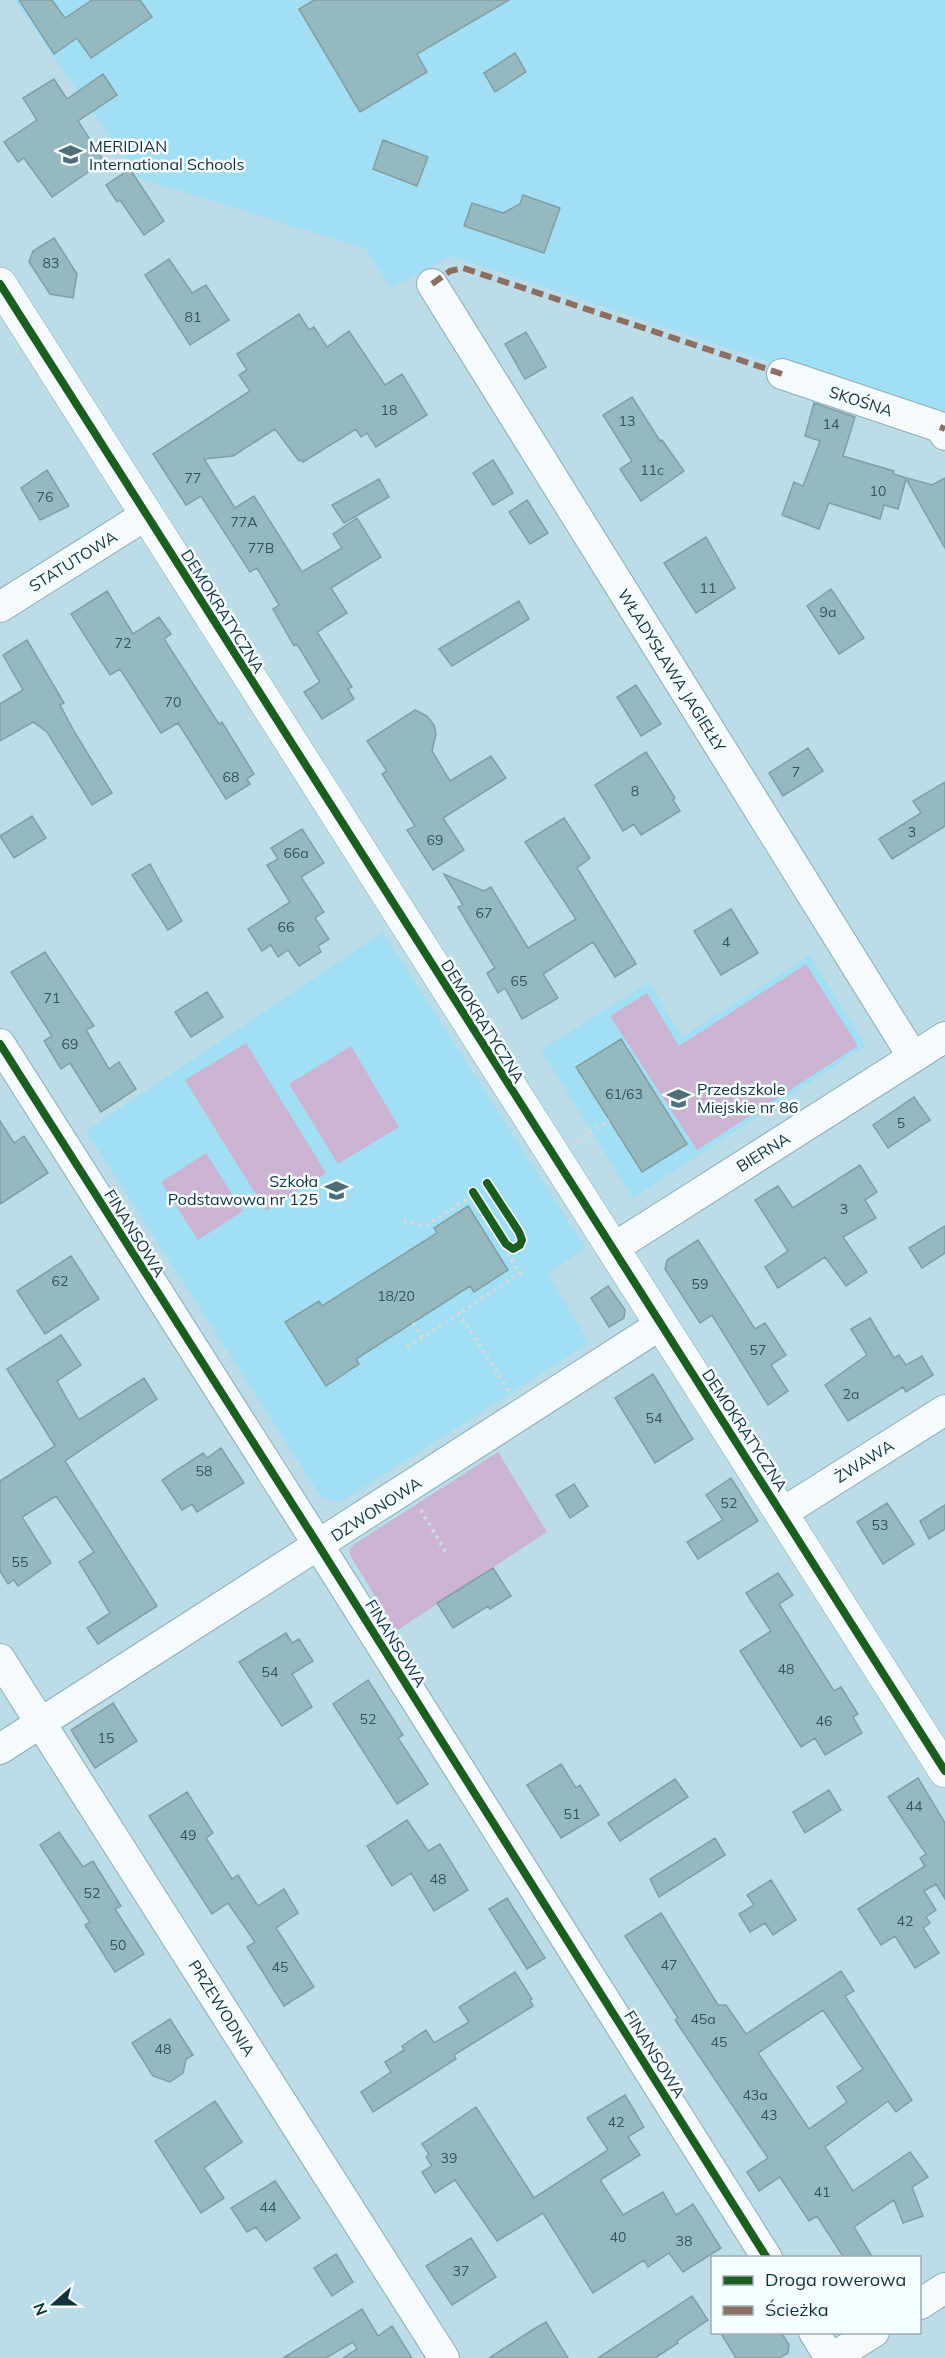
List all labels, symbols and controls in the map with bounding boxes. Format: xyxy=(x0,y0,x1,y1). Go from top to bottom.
place label: MERIDIAN International Schools xyxy=(89,136,244,174)
school or university icon: MERIDIAN International Schools xyxy=(58,142,84,168)
house number: 83 xyxy=(43,254,59,272)
house number: 81 xyxy=(185,308,201,326)
street label: SKOŚNA xyxy=(827,381,896,421)
house number: 18 xyxy=(381,401,397,419)
house number: 13 xyxy=(619,412,635,430)
house number: 14 xyxy=(823,415,840,433)
house number: 11c xyxy=(640,461,664,479)
house number: 77 xyxy=(185,469,201,487)
house number: 10 xyxy=(870,482,886,500)
house number: 76 xyxy=(37,488,53,506)
house number: 77A xyxy=(230,513,258,531)
street label: STATUTOWA xyxy=(25,526,121,596)
house number: 77B xyxy=(248,539,274,557)
street label: DEMOKRATYCZNA xyxy=(177,546,269,677)
house number: 11 xyxy=(700,579,716,597)
street label: WŁADYSŁAWA JAGIEŁŁY xyxy=(614,585,730,755)
house number: 9a xyxy=(820,603,836,621)
house number: 72 xyxy=(115,634,131,652)
house number: 70 xyxy=(165,693,181,711)
house number: 7 xyxy=(792,763,800,781)
house number: 68 xyxy=(223,768,239,786)
house number: 8 xyxy=(631,782,639,800)
house number: 3 xyxy=(908,823,916,841)
house number: 69 xyxy=(427,831,443,849)
house number: 66a xyxy=(283,844,309,862)
house number: 67 xyxy=(476,904,492,922)
house number: 66 xyxy=(278,918,294,936)
house number: 4 xyxy=(722,933,731,951)
street label: DEMOKRATYCZNA xyxy=(437,956,529,1087)
house number: 65 xyxy=(511,972,527,990)
house number: 71 xyxy=(44,989,60,1007)
house number: 69 xyxy=(62,1035,78,1053)
place label: Przedszkole Miejskie nr 86 xyxy=(697,1079,798,1117)
house number: 61/63 xyxy=(605,1085,643,1103)
school or university icon: Przedszkole Miejskie nr 86 xyxy=(666,1085,692,1111)
house number: 5 xyxy=(897,1114,905,1132)
street label: BIERNA xyxy=(733,1128,794,1176)
place label: Szkoła Podstawowa nr 125 xyxy=(168,1171,318,1209)
school or university icon: Szkoła Podstawowa nr 125 xyxy=(323,1177,349,1203)
street label: FINANSOWA xyxy=(100,1185,170,1281)
house number: 3 xyxy=(840,1200,848,1218)
house number: 62 xyxy=(52,1272,68,1290)
house number: 59 xyxy=(692,1275,708,1293)
house number: 18/20 xyxy=(377,1287,415,1305)
house number: 57 xyxy=(750,1341,766,1359)
street label: DEMOKRATYCZNA xyxy=(698,1365,792,1495)
house number: 2a xyxy=(843,1385,859,1403)
house number: 54 xyxy=(646,1409,663,1427)
street label: ŻWAWA xyxy=(831,1435,897,1487)
house number: 58 xyxy=(196,1462,212,1480)
street label: DZWONOWA xyxy=(327,1472,425,1546)
house number: 52 xyxy=(721,1494,737,1512)
house number: 53 xyxy=(872,1516,888,1534)
house number: 55 xyxy=(12,1553,28,1571)
street label: FINANSOWA xyxy=(361,1595,431,1691)
house number: 48 xyxy=(778,1660,794,1678)
house number: 54 xyxy=(262,1663,279,1681)
house number: 52 xyxy=(360,1710,376,1728)
house number: 46 xyxy=(816,1712,832,1730)
house number: 15 xyxy=(98,1729,114,1747)
house number: 44 xyxy=(906,1797,923,1815)
house number: 51 xyxy=(564,1805,580,1823)
house number: 49 xyxy=(180,1826,196,1844)
house number: 48 xyxy=(430,1870,446,1888)
house number: 52 xyxy=(84,1884,100,1902)
house number: 42 xyxy=(897,1912,913,1930)
house number: 50 xyxy=(110,1936,126,1954)
street label: PRZEWODNIA xyxy=(184,1956,260,2060)
house number: 47 xyxy=(661,1956,677,1974)
house number: 45 xyxy=(272,1958,288,1976)
street label: FINANSOWA xyxy=(620,2006,690,2102)
house number: 45a xyxy=(690,2010,716,2028)
house number: 45 xyxy=(711,2033,727,2051)
house number: 48 xyxy=(155,2040,171,2058)
house number: 43a xyxy=(742,2086,768,2104)
house number: 43 xyxy=(761,2106,777,2124)
house number: 42 xyxy=(608,2113,624,2131)
house number: 39 xyxy=(441,2149,457,2167)
house number: 41 xyxy=(814,2183,830,2201)
house number: 44 xyxy=(260,2198,277,2216)
house number: 40 xyxy=(610,2228,626,2246)
house number: 38 xyxy=(676,2232,692,2250)
legend xyxy=(711,2256,921,2334)
house number: 37 xyxy=(453,2262,469,2280)
text: Droga rowerowa xyxy=(765,2268,906,2291)
north arrow xyxy=(24,2274,84,2334)
text: Ścieżka xyxy=(765,2298,828,2321)
text: N xyxy=(28,2300,51,2319)

